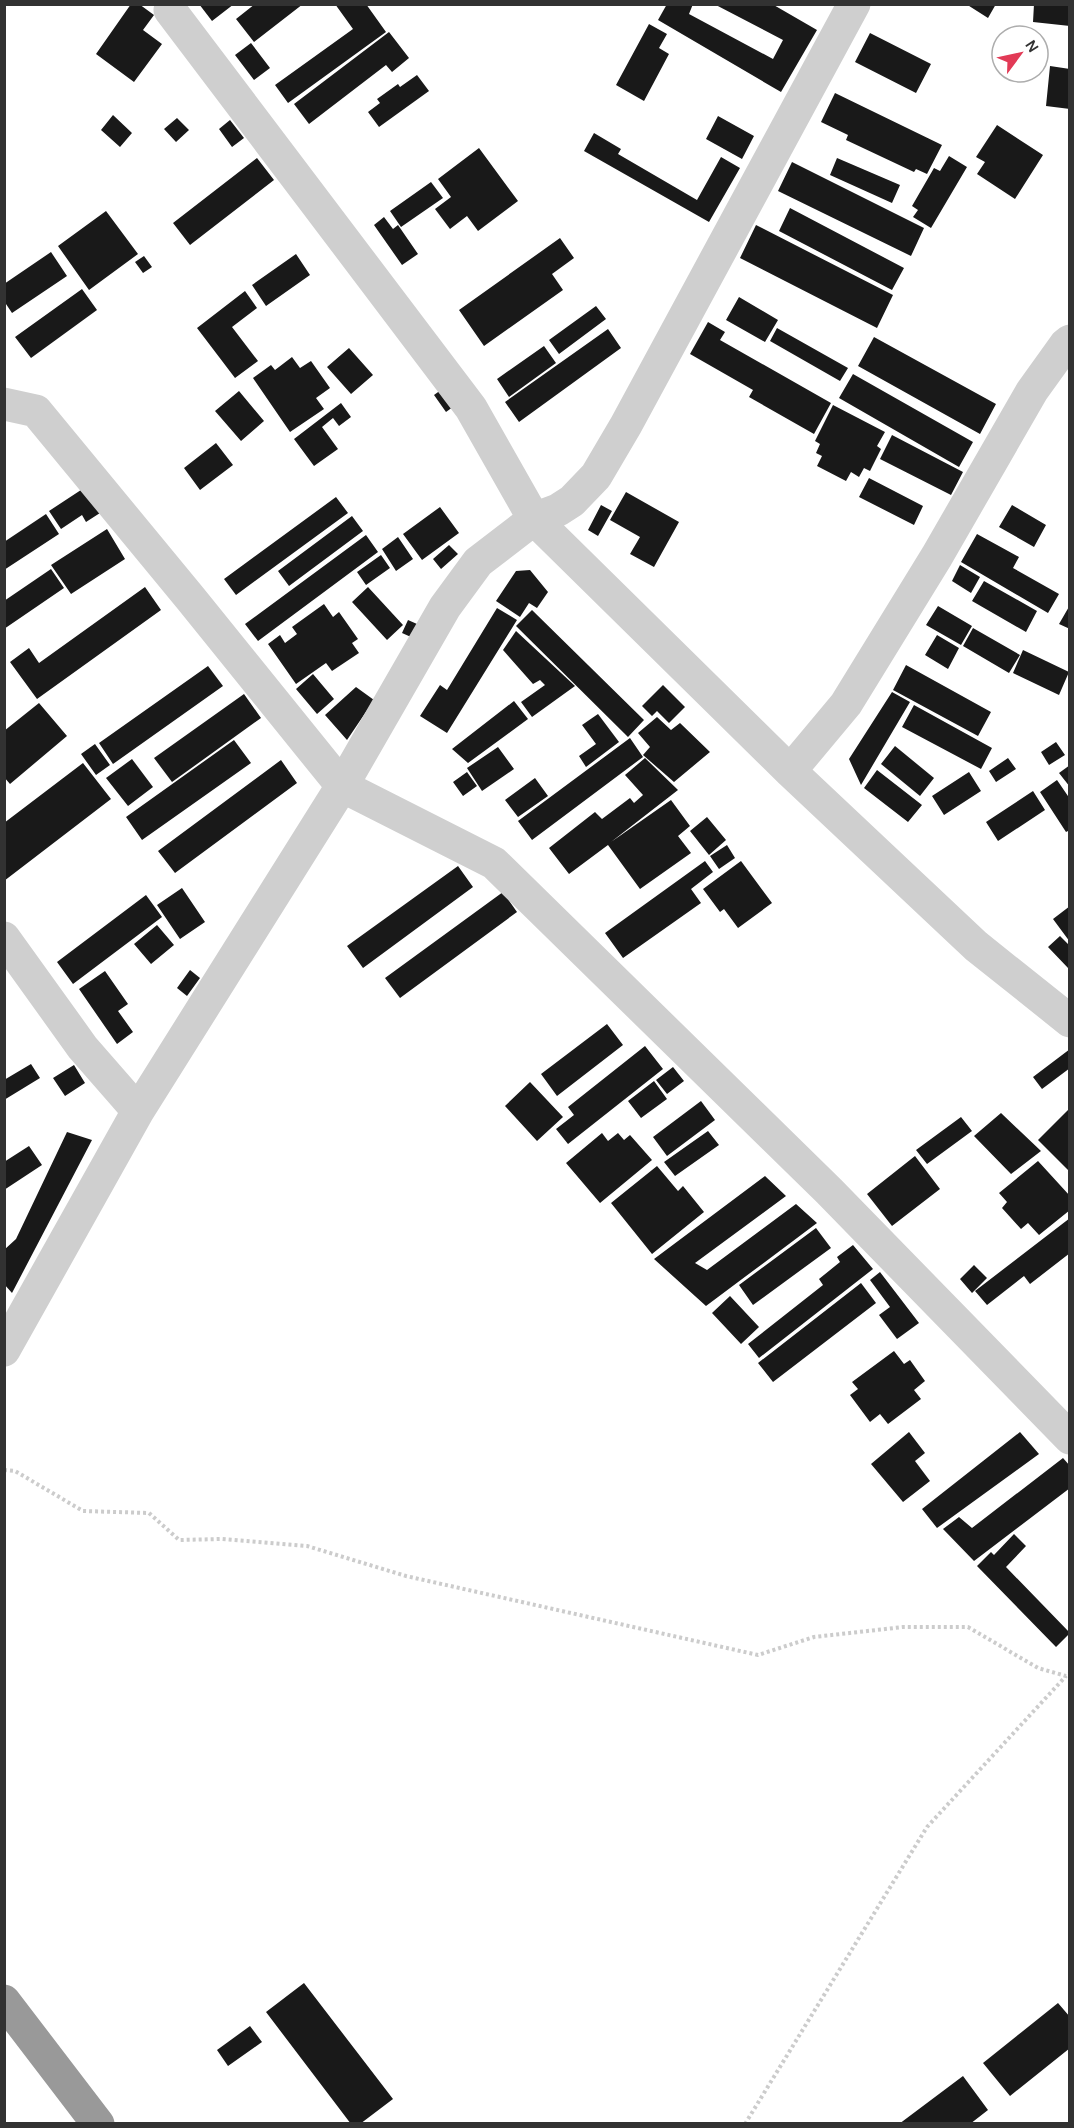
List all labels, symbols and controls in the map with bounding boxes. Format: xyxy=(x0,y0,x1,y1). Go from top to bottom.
north arrow xyxy=(990,24,1050,84)
text: N xyxy=(1021,36,1043,56)

